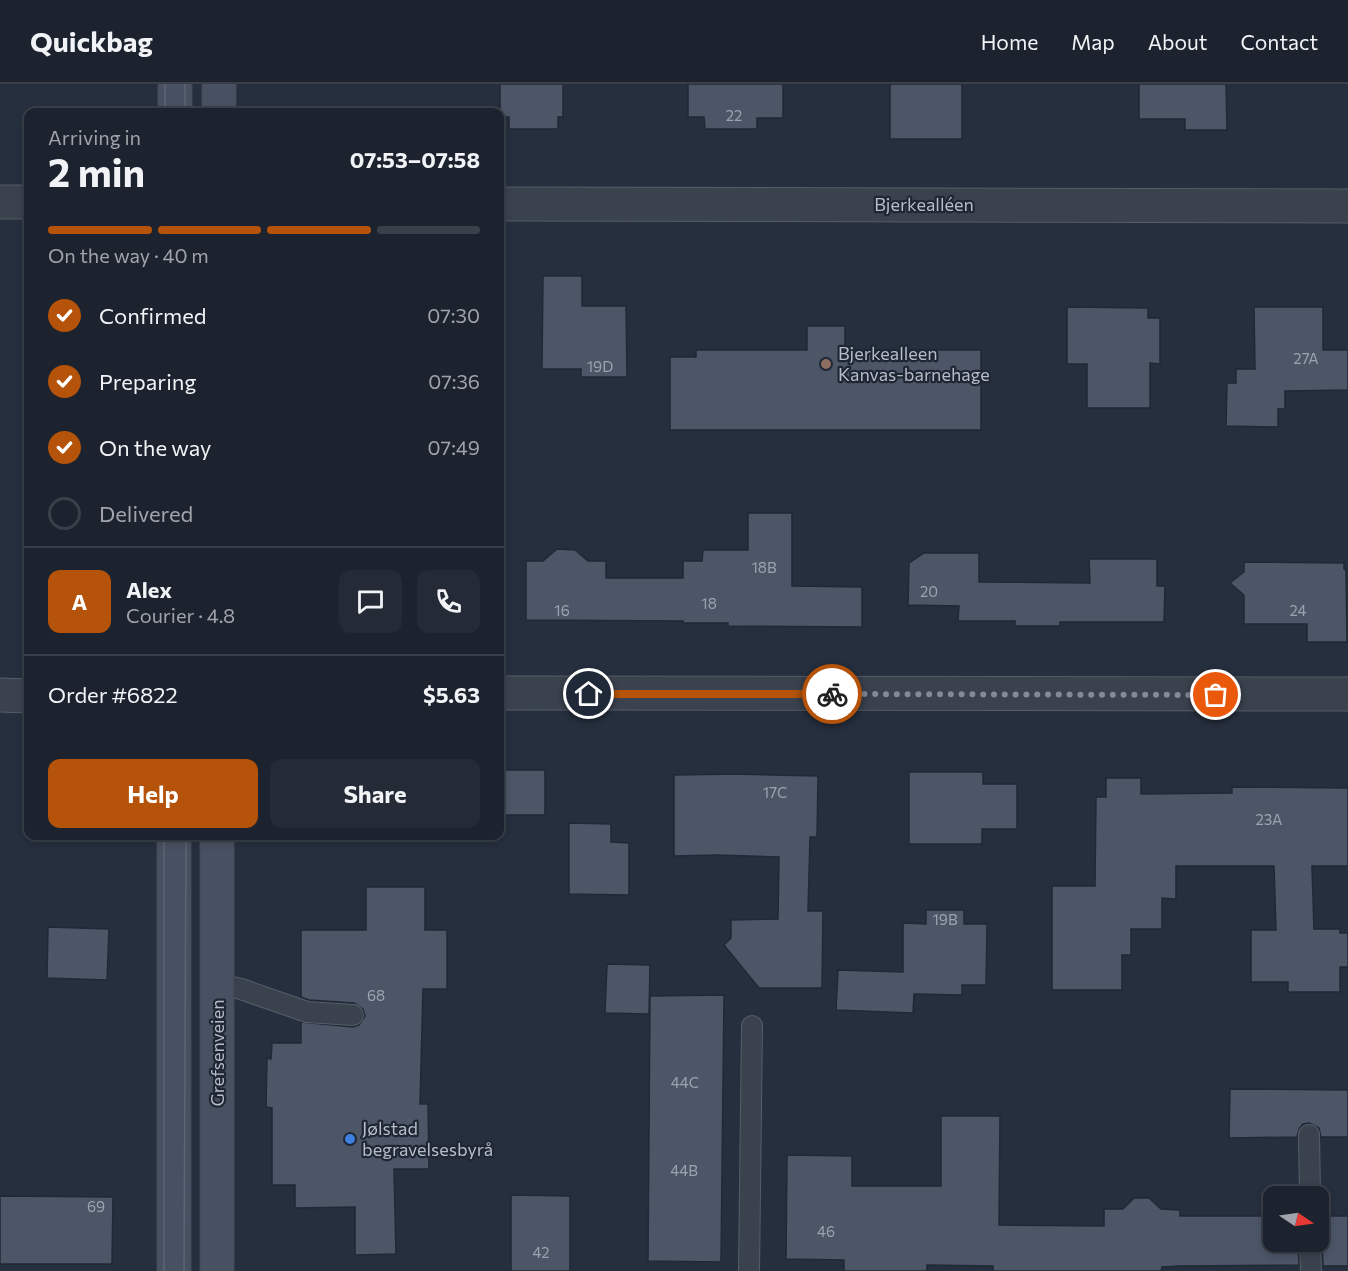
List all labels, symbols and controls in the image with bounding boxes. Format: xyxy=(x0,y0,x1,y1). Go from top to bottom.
text: Quickbag xyxy=(30,24,153,58)
text: Home xyxy=(981,29,1038,54)
text: Map xyxy=(1071,29,1115,54)
text: About xyxy=(1148,29,1207,54)
text: Contact xyxy=(1240,29,1318,54)
house number: 22 xyxy=(726,106,742,124)
text: Arriving in xyxy=(48,125,141,149)
text: 07:53–07:58 xyxy=(350,146,480,173)
text: 2 min xyxy=(48,147,145,195)
street label: Bjerkealléen xyxy=(874,193,974,215)
text: On the way · 40 m xyxy=(48,243,209,267)
icon: check xyxy=(48,299,81,332)
text: Confirmed xyxy=(99,302,206,329)
text: 07:30 xyxy=(427,303,480,327)
place label: Bjerkealleen Kanvas-barnehage xyxy=(838,342,990,385)
house number: 27A xyxy=(1293,349,1319,367)
house number: 19D xyxy=(587,357,613,375)
marker: Bjerkealleen Kanvas-barnehage xyxy=(819,357,833,371)
icon: check xyxy=(48,365,81,398)
text: Preparing xyxy=(99,368,196,395)
text: 07:36 xyxy=(428,369,480,393)
icon: check xyxy=(48,431,81,464)
text: On the way xyxy=(99,434,211,461)
text: 07:49 xyxy=(428,435,480,459)
text: Delivered xyxy=(99,500,193,527)
house number: 18B xyxy=(751,558,777,576)
button: chat xyxy=(339,570,402,633)
button: phone xyxy=(417,570,480,633)
text: Alex xyxy=(126,576,172,603)
house number: 20 xyxy=(920,582,938,600)
text: A xyxy=(72,588,87,615)
house number: 18 xyxy=(701,594,717,612)
house number: 16 xyxy=(554,601,570,619)
house number: 24 xyxy=(1289,601,1307,619)
text: Courier · 4.8 xyxy=(126,603,235,627)
courier xyxy=(802,664,862,724)
pin xyxy=(563,668,614,719)
pin xyxy=(1190,669,1241,720)
icon: home xyxy=(572,677,605,710)
icon: bike xyxy=(816,678,849,711)
icon: bag xyxy=(1199,678,1232,711)
text: Order #6822 xyxy=(48,681,178,708)
text: $5.63 xyxy=(423,681,480,708)
button: Help xyxy=(48,759,258,828)
button: Share xyxy=(270,759,480,828)
house number: 17C xyxy=(763,783,787,801)
house number: 23A xyxy=(1256,810,1282,828)
house number: 19B xyxy=(932,910,958,928)
house number: 68 xyxy=(367,986,385,1004)
street label: Grefsenveien xyxy=(206,1000,228,1106)
house number: 44C xyxy=(671,1073,699,1091)
place label: Jølstad begravelsesbyrå xyxy=(362,1117,493,1160)
marker: Jølstad begravelsesbyrå xyxy=(343,1132,357,1146)
house number: 44B xyxy=(670,1161,698,1179)
north arrow xyxy=(1263,1186,1329,1252)
map controls xyxy=(1263,1186,1329,1252)
house number: 69 xyxy=(87,1197,105,1215)
house number: 46 xyxy=(817,1222,835,1240)
house number: 42 xyxy=(532,1243,550,1261)

